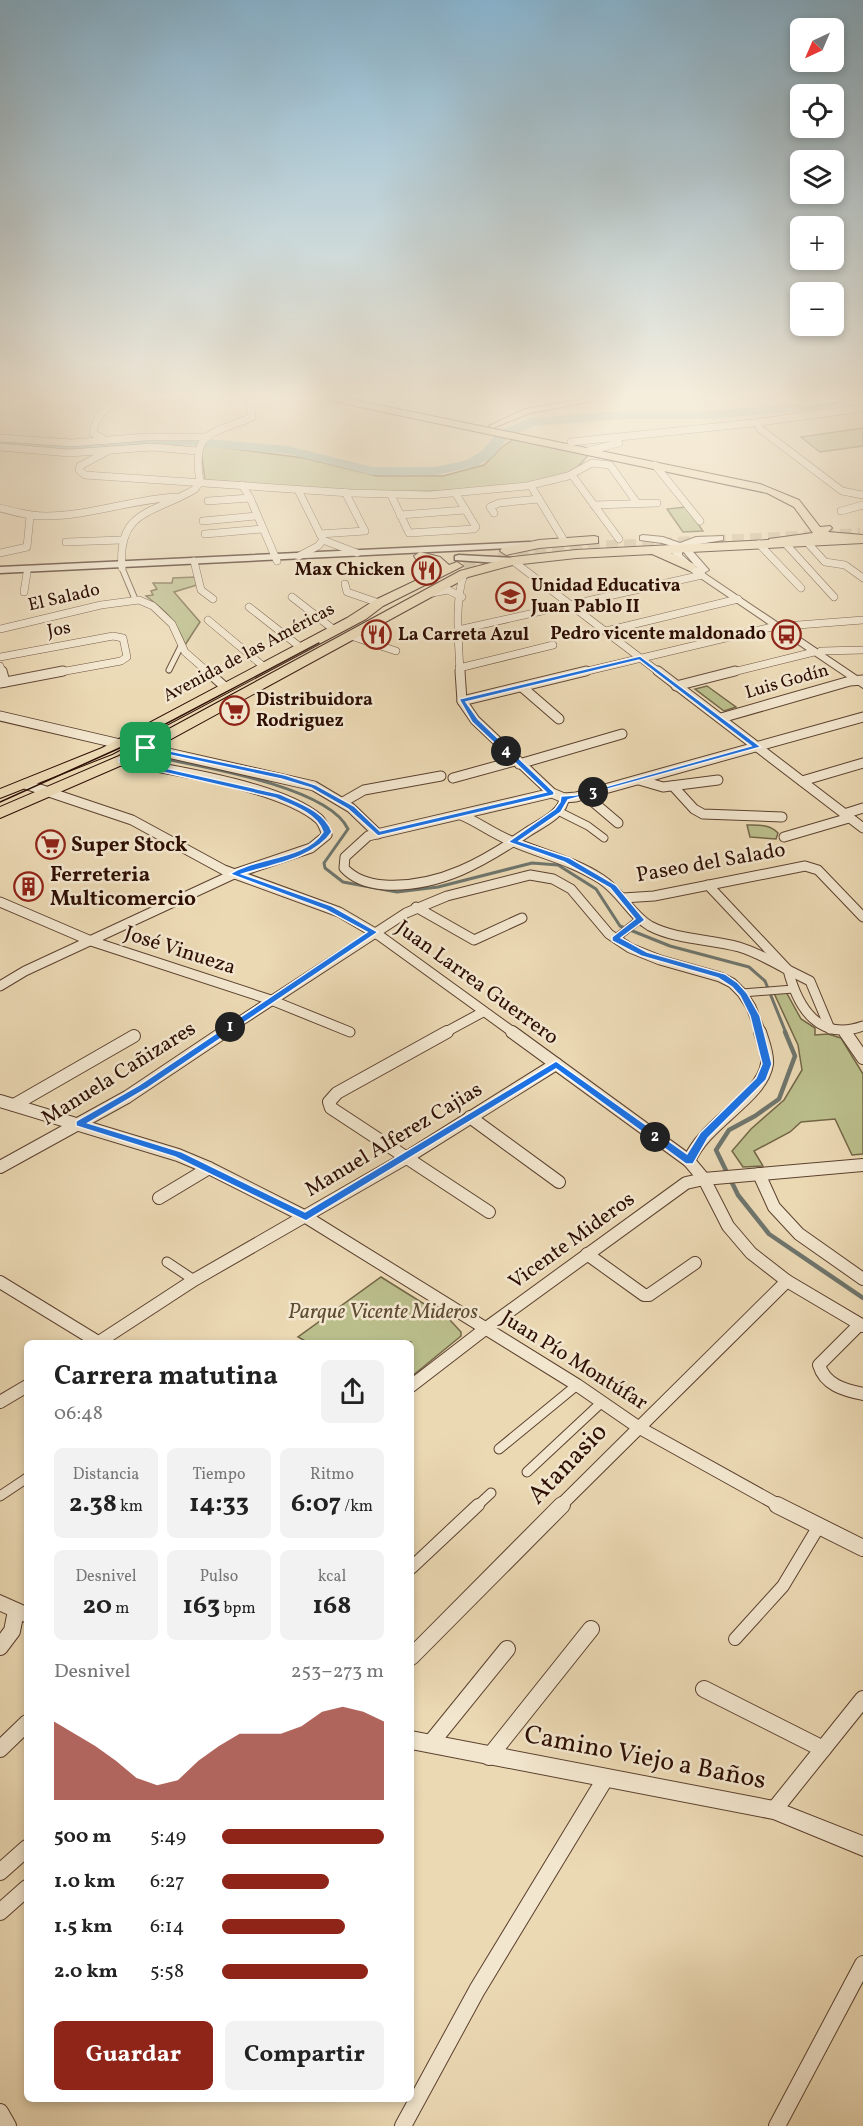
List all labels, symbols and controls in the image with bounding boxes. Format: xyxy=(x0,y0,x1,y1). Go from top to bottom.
north arrow xyxy=(790,18,844,72)
map controls xyxy=(790,18,844,336)
button: locate xyxy=(790,84,844,138)
button: layers xyxy=(790,150,844,204)
button: + xyxy=(790,216,844,270)
button: − xyxy=(790,282,844,336)
restaurant icon: Max Chicken xyxy=(410,554,442,586)
place label: Max Chicken xyxy=(295,558,405,583)
place label: Unidad Educativa Juan Pablo II xyxy=(530,574,681,620)
street label: El Salado xyxy=(26,578,102,618)
school or university icon: Unidad Educativa Juan Pablo II xyxy=(494,580,526,612)
street label: Avenida de las Américas xyxy=(159,597,339,709)
street label: Jos xyxy=(45,616,73,644)
bus stop icon: Pedro vicente maldonado xyxy=(771,618,803,650)
restaurant icon: La Carreta Azul xyxy=(361,619,393,651)
place label: Pedro vicente maldonado xyxy=(550,622,766,647)
place label: La Carreta Azul xyxy=(398,623,529,648)
street label: Luis Godín xyxy=(742,658,832,706)
place label: Distribuidora Rodriguez xyxy=(256,688,373,734)
supermarket icon: Distribuidora Rodriguez xyxy=(219,694,251,726)
pin xyxy=(120,722,171,773)
icon: arrive xyxy=(129,731,162,764)
pin: 4 xyxy=(491,736,521,766)
text: 4 xyxy=(501,740,511,762)
pin: 3 xyxy=(578,777,608,807)
text: 3 xyxy=(589,781,597,803)
supermarket icon: Super Stock xyxy=(34,829,66,861)
place label: Super Stock xyxy=(71,831,188,860)
street label: Paseo del Salado xyxy=(634,836,788,890)
place label: Ferreteria Multicomercio xyxy=(50,861,196,914)
building icon: Ferreteria Multicomercio xyxy=(13,871,45,903)
street label: Juan Larrea Guerrero xyxy=(390,914,564,1052)
street label: José Vinueza xyxy=(121,919,239,983)
pin: 1 xyxy=(215,1012,245,1042)
street label: Manuela Cañizares xyxy=(36,1015,202,1133)
text: 1 xyxy=(227,1016,233,1038)
street label: Manuel Alferez Cajias xyxy=(300,1075,488,1205)
pin: 2 xyxy=(640,1122,670,1152)
text: 2 xyxy=(651,1126,659,1148)
street label: Vicente Mideros xyxy=(503,1185,641,1297)
park label: Parque Vicente Mideros xyxy=(288,1298,478,1327)
street label: Juan Pío Montúfar xyxy=(495,1304,653,1418)
text: Carrera matutina xyxy=(54,1358,278,1396)
button: share xyxy=(321,1360,384,1423)
text: 06:48 xyxy=(54,1400,103,1428)
street label: Atanasio xyxy=(520,1415,616,1513)
text: Distancia xyxy=(73,1464,139,1486)
text: Tiempo xyxy=(193,1464,245,1486)
text: Ritmo xyxy=(310,1464,354,1486)
text: 2.38 xyxy=(69,1486,117,1522)
text: 14:33 xyxy=(189,1486,249,1522)
text: 6:07 xyxy=(291,1486,341,1522)
text: km xyxy=(117,1496,143,1518)
text: /km xyxy=(341,1496,373,1518)
text: Desnivel xyxy=(75,1566,137,1588)
text: Pulso xyxy=(200,1566,238,1588)
text: kcal xyxy=(318,1566,346,1588)
text: 20 xyxy=(83,1588,112,1624)
text: 163 xyxy=(182,1588,220,1624)
text: 168 xyxy=(313,1588,351,1624)
text: m xyxy=(112,1598,129,1620)
text: bpm xyxy=(220,1598,256,1620)
text: Desnivel xyxy=(54,1658,130,1686)
text: 253–273 m xyxy=(291,1658,384,1686)
street label: Camino Viejo a Baños xyxy=(521,1717,769,1799)
text: 500 m xyxy=(54,1823,112,1851)
text: 5:49 xyxy=(150,1823,186,1851)
text: 1.0 km xyxy=(54,1868,116,1896)
text: 6:27 xyxy=(150,1868,185,1896)
text: 1.5 km xyxy=(54,1913,113,1941)
text: 6:14 xyxy=(150,1913,185,1941)
text: 2.0 km xyxy=(54,1958,118,1986)
text: 5:58 xyxy=(150,1958,184,1986)
button: Guardar xyxy=(54,2021,213,2090)
button: Compartir xyxy=(225,2021,384,2090)

